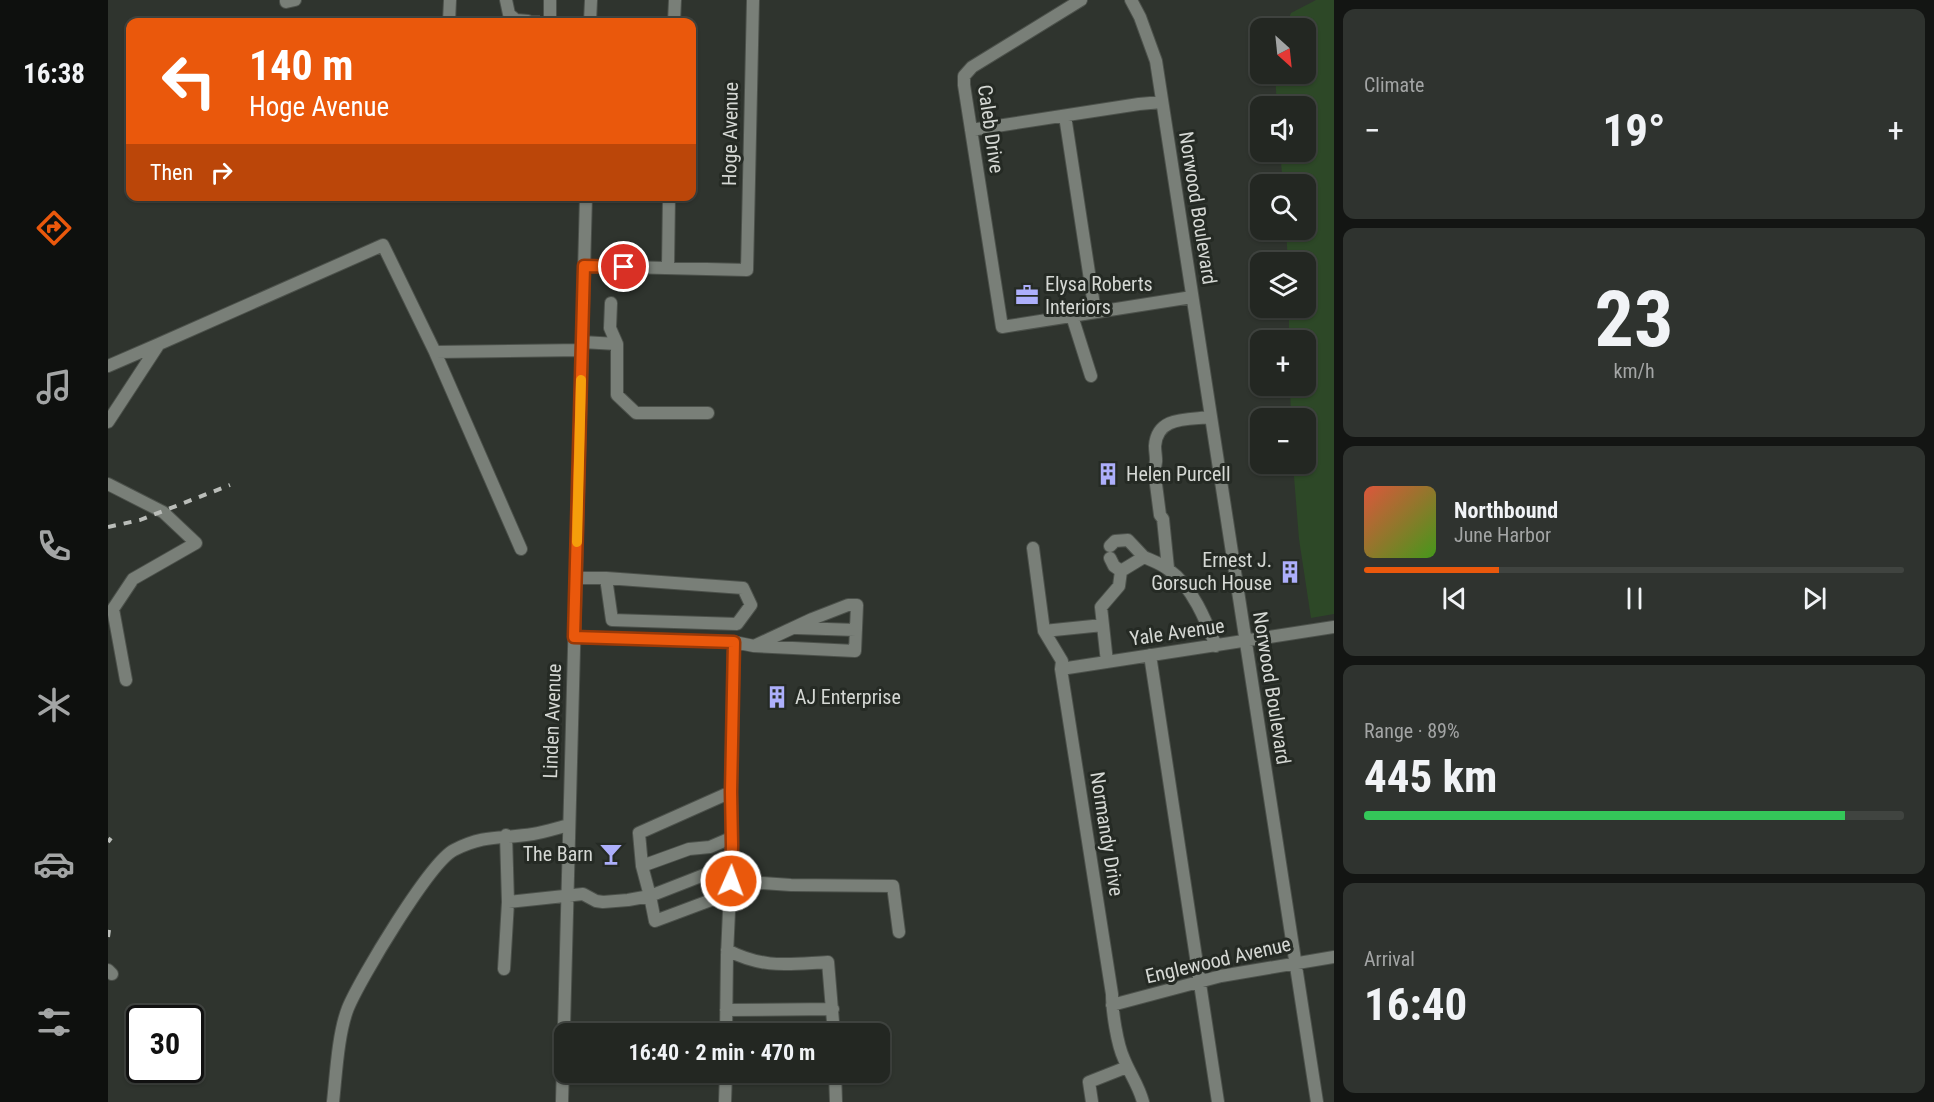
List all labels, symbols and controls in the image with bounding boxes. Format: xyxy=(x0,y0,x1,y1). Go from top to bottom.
north arrow xyxy=(1250,18,1316,84)
map controls xyxy=(1250,18,1316,474)
text: 140 m xyxy=(249,41,354,90)
icon: left xyxy=(150,42,228,120)
text: 16:38 xyxy=(23,58,85,90)
text: Climate xyxy=(1364,73,1424,97)
street label: Hoge Avenue xyxy=(717,82,743,186)
street label: Caleb Drive xyxy=(973,83,1009,175)
text: Hoge Avenue xyxy=(249,91,389,123)
button: sound xyxy=(1250,96,1316,162)
text: 19° xyxy=(1603,104,1666,157)
text: − xyxy=(1364,111,1381,150)
text: + xyxy=(1888,111,1904,150)
street label: Norwood Boulevard xyxy=(1174,130,1222,286)
icon: right xyxy=(205,156,238,189)
text: Then xyxy=(150,160,193,185)
button: search xyxy=(1250,174,1316,240)
icon: directions xyxy=(33,207,75,249)
pin xyxy=(598,241,649,292)
icon: arrive xyxy=(607,250,640,283)
button: layers xyxy=(1250,252,1316,318)
place label: Elysa Roberts Interiors xyxy=(1045,272,1153,319)
text: 23 xyxy=(1595,274,1673,365)
office icon: Elysa Roberts Interiors xyxy=(1014,282,1040,308)
button: + xyxy=(1250,330,1316,396)
text: km/h xyxy=(1613,359,1655,383)
icon: music xyxy=(33,366,75,408)
button: − xyxy=(1250,408,1316,474)
building icon: Helen Purcell xyxy=(1095,461,1121,487)
place label: Helen Purcell xyxy=(1126,462,1230,486)
text: Northbound xyxy=(1454,498,1558,523)
text: June Harbor xyxy=(1454,523,1551,547)
icon: phone xyxy=(33,525,75,567)
place label: Ernest J. Gorsuch House xyxy=(1151,548,1272,595)
building icon: Ernest J. Gorsuch House xyxy=(1277,559,1303,585)
icon: previous xyxy=(1438,582,1471,615)
icon: pause xyxy=(1618,582,1651,615)
icon: next xyxy=(1798,582,1831,615)
street label: Norwood Boulevard xyxy=(1248,610,1296,766)
street label: Yale Avenue xyxy=(1128,613,1226,651)
street label: Linden Avenue xyxy=(538,663,566,779)
icon: climate xyxy=(33,684,75,726)
building icon: AJ Enterprise xyxy=(764,684,790,710)
place label: AJ Enterprise xyxy=(795,685,901,709)
text: Range · 89% xyxy=(1364,719,1460,743)
text: 445 km xyxy=(1364,750,1497,803)
street label: Normandy Drive xyxy=(1085,770,1129,898)
bar icon: The Barn xyxy=(598,841,624,867)
place label: The Barn xyxy=(523,842,593,866)
icon: car xyxy=(33,843,75,885)
position arrow xyxy=(699,849,763,913)
street label: Englewood Avenue xyxy=(1143,932,1293,988)
text: Arrival xyxy=(1364,947,1415,971)
text: 16:40 xyxy=(1364,978,1467,1031)
icon: filters xyxy=(33,1001,75,1043)
speed limit sign: 30 xyxy=(126,1005,204,1083)
text: 16:40 · 2 min · 470 m xyxy=(629,1040,815,1065)

